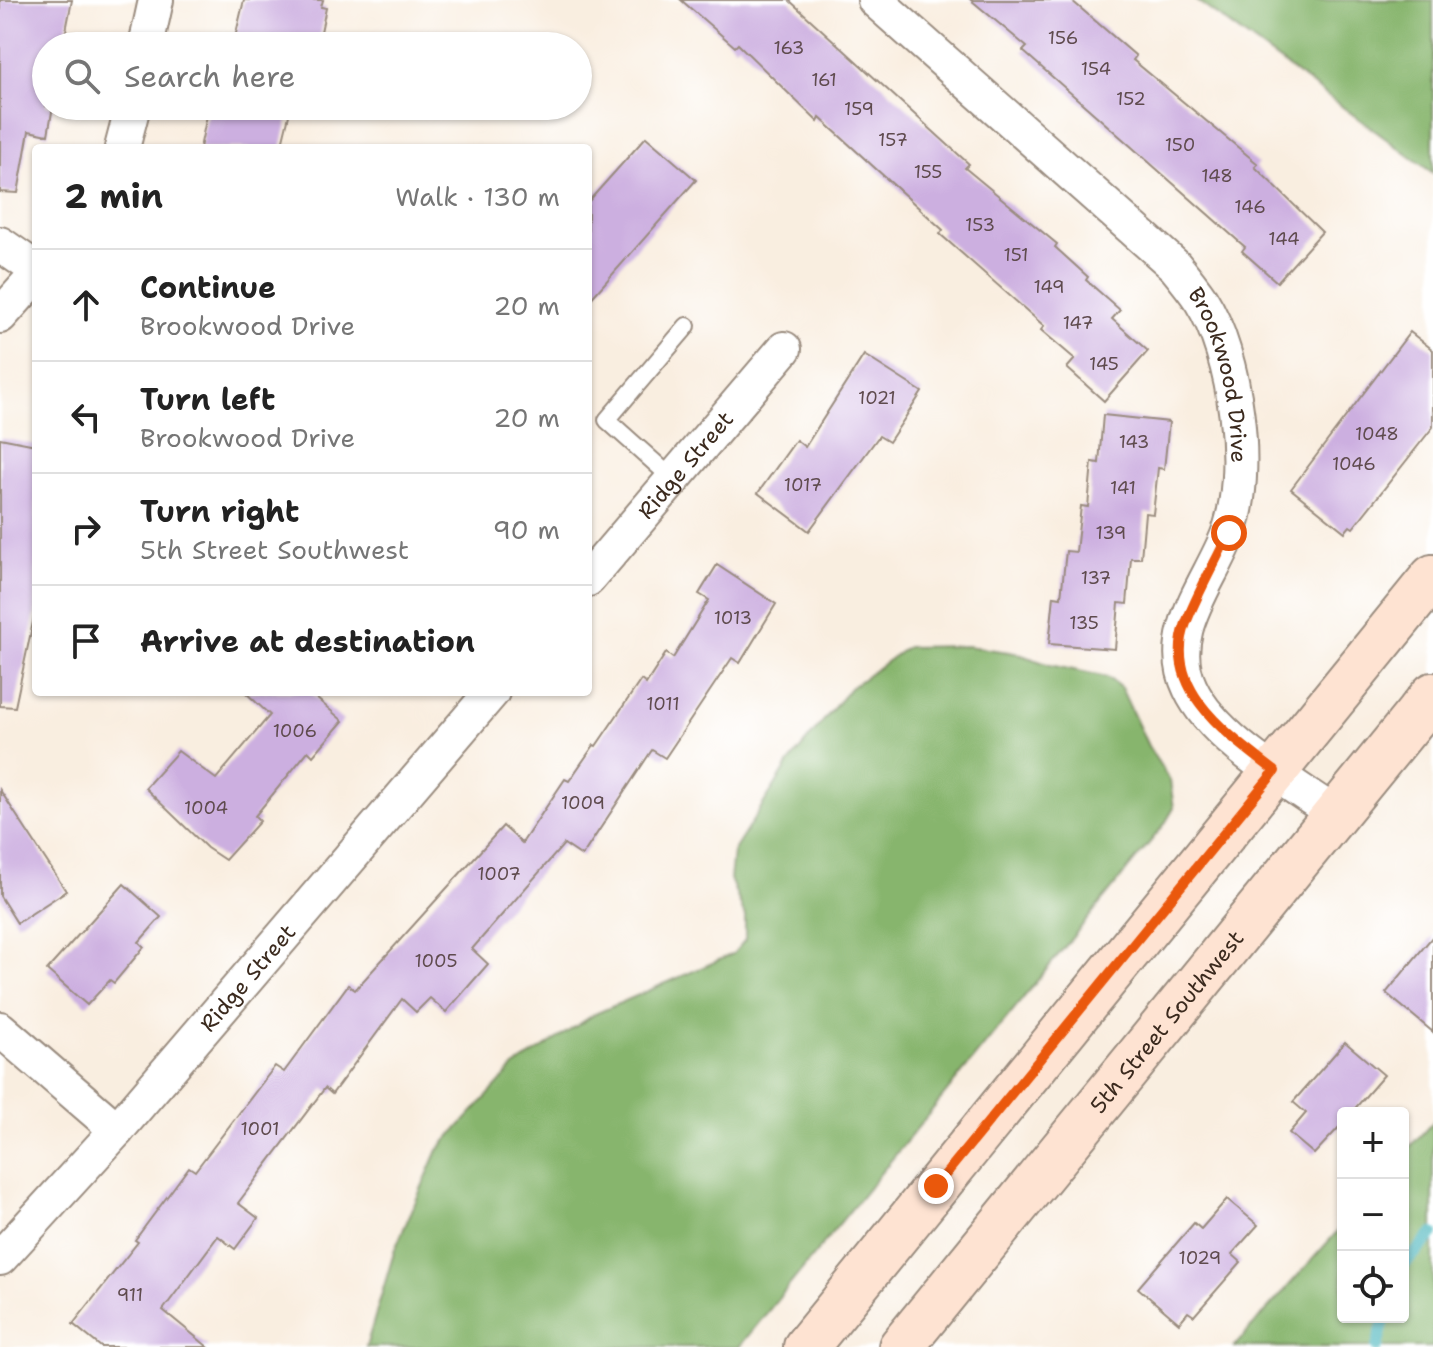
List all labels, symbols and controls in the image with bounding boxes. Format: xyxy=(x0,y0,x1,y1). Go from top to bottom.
house number: 156 xyxy=(1048,26,1078,50)
search box xyxy=(32,32,592,120)
house number: 163 xyxy=(774,36,804,60)
icon: search xyxy=(60,54,104,98)
text: Search here xyxy=(124,56,295,97)
house number: 154 xyxy=(1081,57,1111,81)
house number: 161 xyxy=(811,68,837,92)
house number: 152 xyxy=(1116,87,1146,111)
house number: 159 xyxy=(844,97,874,121)
house number: 157 xyxy=(878,128,908,152)
house number: 150 xyxy=(1165,133,1195,157)
house number: 155 xyxy=(914,160,942,184)
house number: 148 xyxy=(1201,164,1233,188)
text: 2 min xyxy=(64,173,163,219)
text: Walk · 130 m xyxy=(395,179,560,214)
house number: 146 xyxy=(1234,195,1266,219)
house number: 153 xyxy=(965,213,995,237)
house number: 144 xyxy=(1268,227,1300,251)
house number: 151 xyxy=(1003,243,1029,267)
text: Continue xyxy=(140,267,276,308)
house number: 149 xyxy=(1033,275,1065,299)
street label: Brookwood Drive xyxy=(1182,281,1254,463)
icon: ahead xyxy=(64,283,108,327)
text: 20 m xyxy=(493,288,560,323)
text: Brookwood Drive xyxy=(140,308,355,343)
house number: 147 xyxy=(1063,311,1093,335)
house number: 145 xyxy=(1089,352,1119,376)
text: Turn left xyxy=(140,379,275,420)
house number: 1021 xyxy=(858,386,896,410)
icon: left xyxy=(64,395,108,439)
text: 20 m xyxy=(493,400,560,435)
street label: Ridge Street xyxy=(631,405,739,525)
text: Brookwood Drive xyxy=(140,420,355,455)
house number: 1048 xyxy=(1355,422,1399,446)
house number: 143 xyxy=(1119,430,1149,454)
house number: 1046 xyxy=(1332,452,1376,476)
house number: 1017 xyxy=(784,473,822,497)
house number: 141 xyxy=(1110,476,1136,500)
text: Turn right xyxy=(140,491,299,532)
icon: right xyxy=(64,507,108,551)
text: 90 m xyxy=(493,512,560,547)
route start xyxy=(1211,515,1247,551)
house number: 139 xyxy=(1096,521,1126,545)
text: 5th Street Southwest xyxy=(140,532,409,567)
house number: 137 xyxy=(1081,566,1111,590)
house number: 1013 xyxy=(714,606,752,630)
house number: 135 xyxy=(1069,611,1099,635)
icon: arrive xyxy=(64,619,108,663)
text: Arrive at destination xyxy=(140,621,475,662)
house number: 1011 xyxy=(646,692,680,716)
house number: 1006 xyxy=(273,719,317,743)
house number: 1009 xyxy=(561,791,605,815)
house number: 1004 xyxy=(184,796,228,820)
house number: 1007 xyxy=(477,862,521,886)
street label: Ridge Street xyxy=(193,918,302,1038)
street label: 5th Street Southwest xyxy=(1083,924,1250,1119)
house number: 1005 xyxy=(415,949,457,973)
map controls xyxy=(1337,1107,1409,1323)
button: + xyxy=(1337,1107,1409,1179)
house number: 1001 xyxy=(240,1117,280,1141)
route end xyxy=(918,1168,954,1204)
button: − xyxy=(1337,1179,1409,1251)
house number: 1029 xyxy=(1179,1246,1221,1270)
button: locate xyxy=(1337,1251,1409,1323)
house number: 911 xyxy=(117,1283,143,1307)

